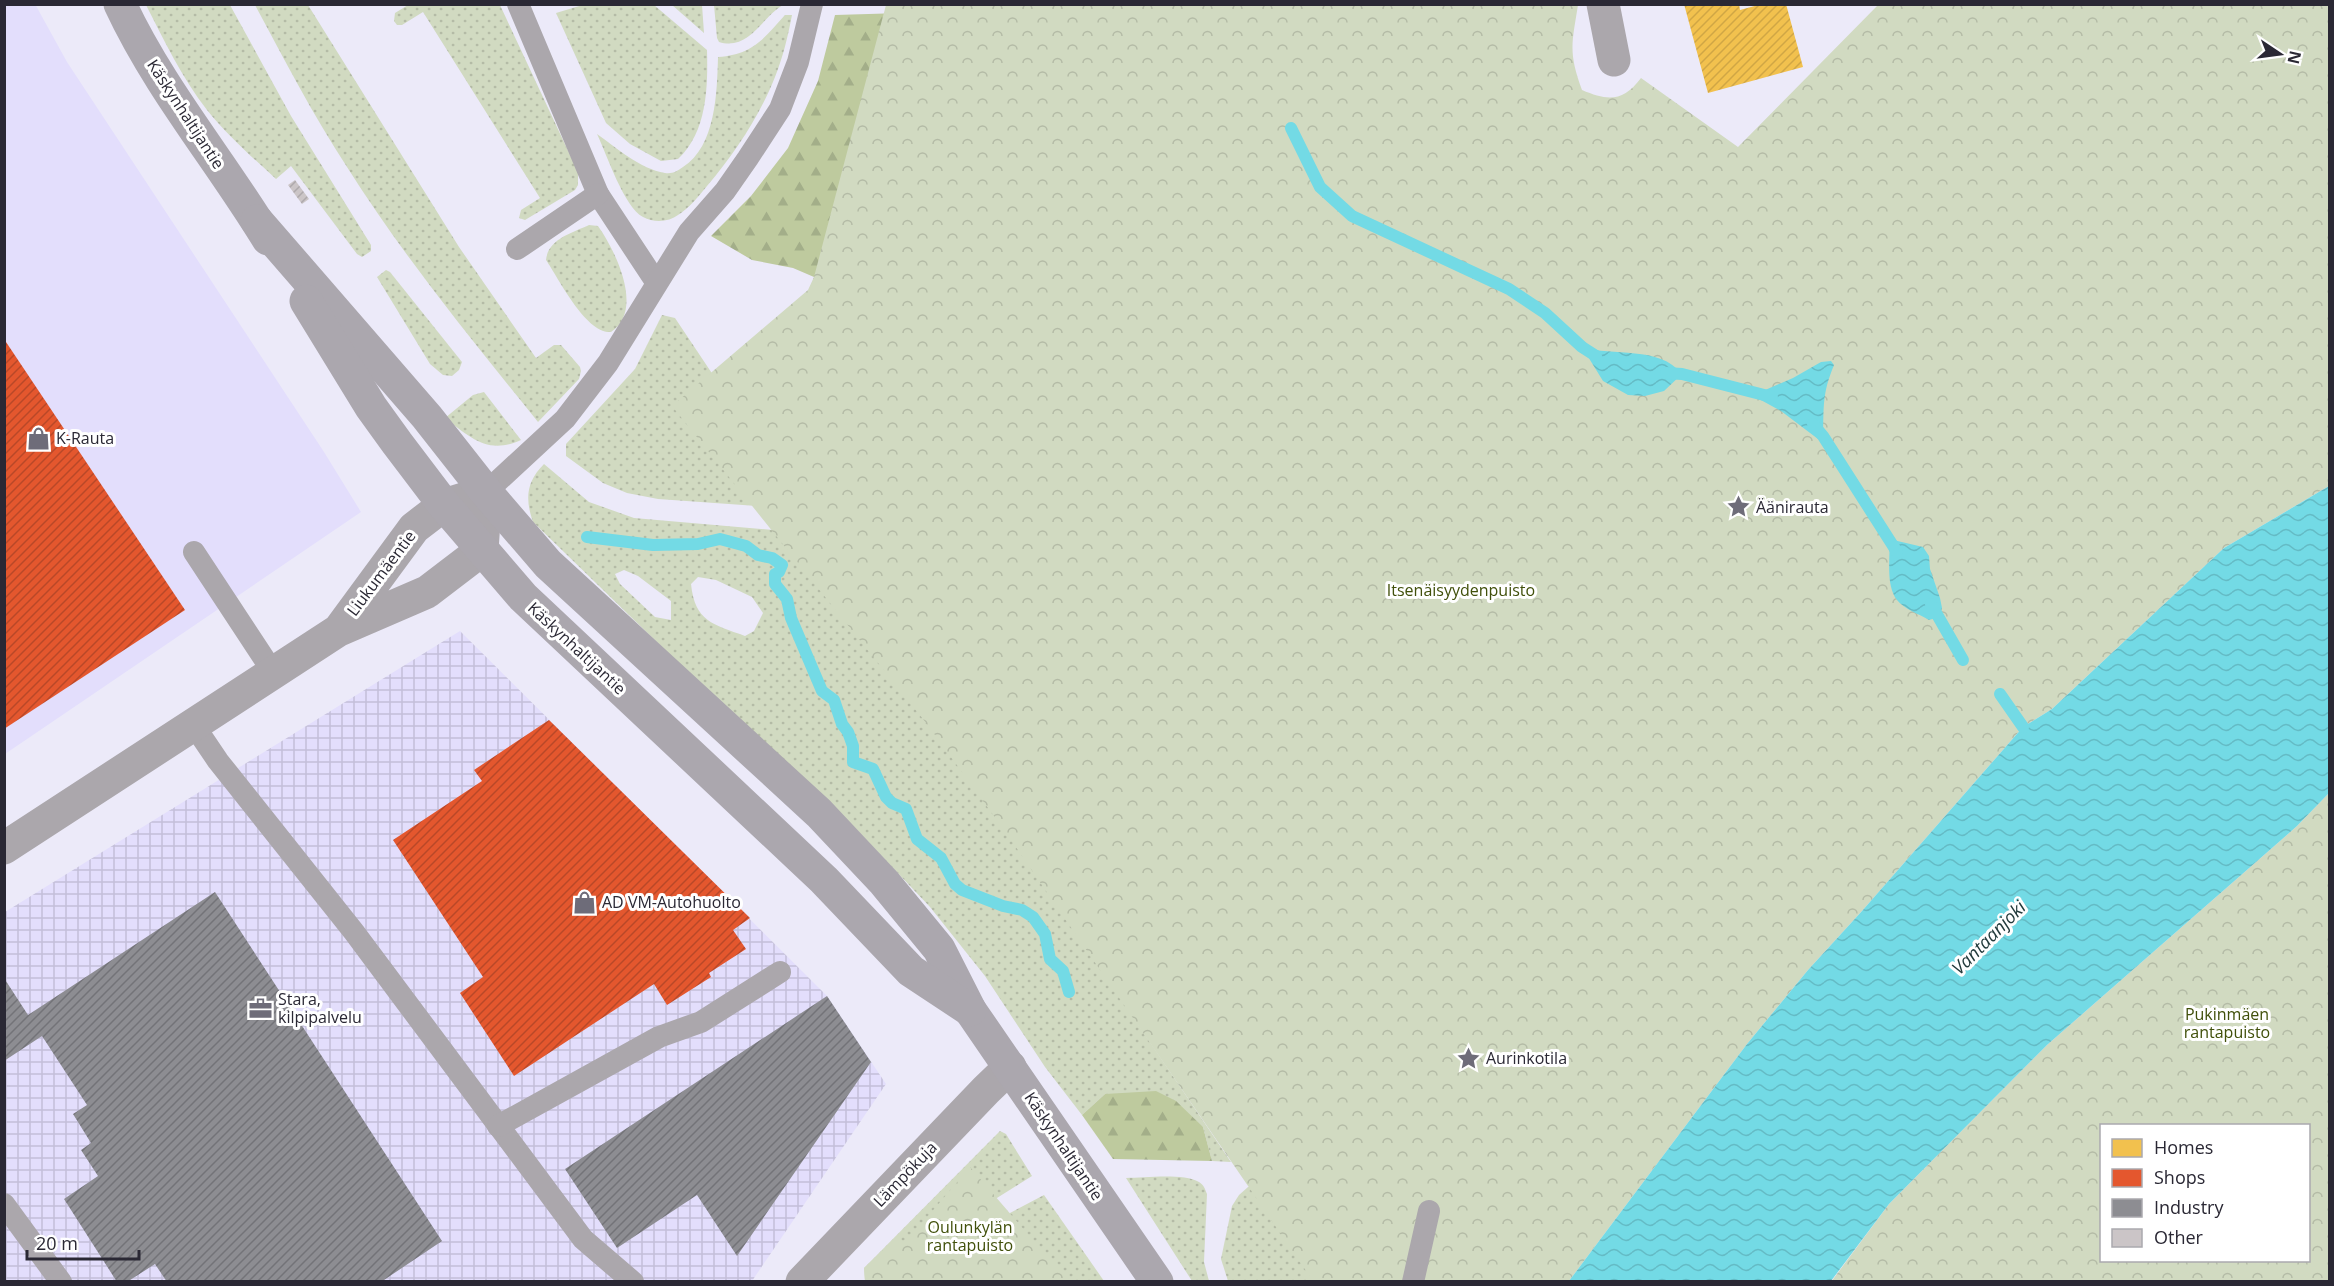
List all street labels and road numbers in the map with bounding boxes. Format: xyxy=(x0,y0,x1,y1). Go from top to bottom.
street label: Käskynhaltijantie xyxy=(142,55,230,173)
street label: Liukumäentie xyxy=(342,526,420,620)
street label: Käskynhaltijantie xyxy=(523,597,631,699)
street label: Käskynhaltijantie xyxy=(1020,1087,1108,1205)
street label: Lämpökuja xyxy=(868,1137,942,1211)

